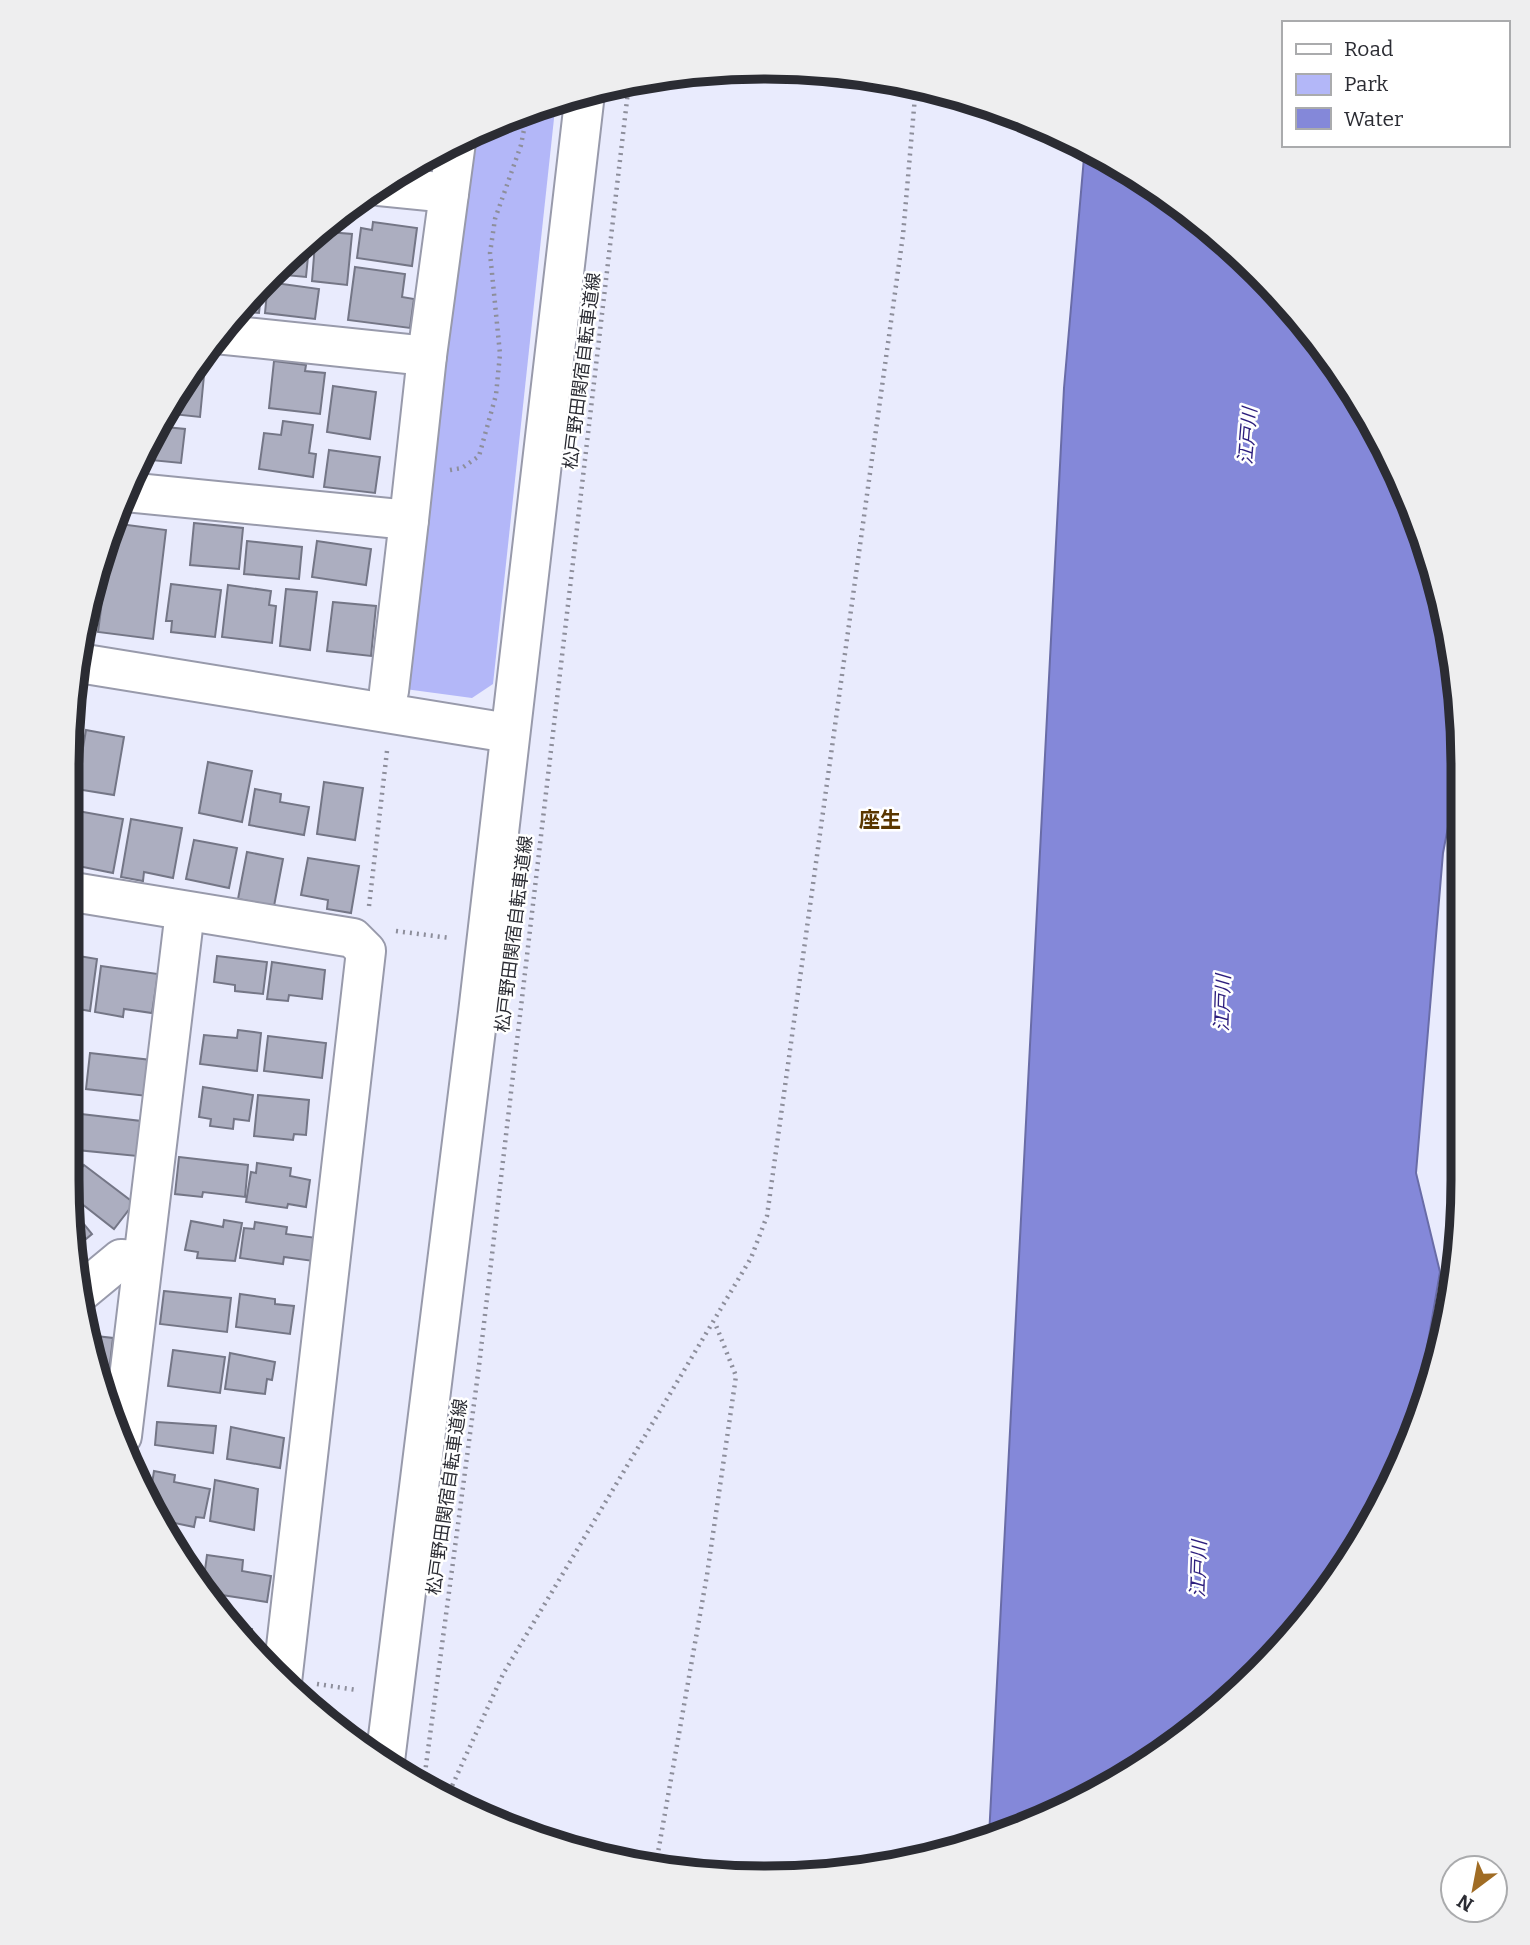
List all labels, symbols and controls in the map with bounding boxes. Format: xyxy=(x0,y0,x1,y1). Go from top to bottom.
legend xyxy=(1282,21,1509,147)
text: Road xyxy=(1344,36,1393,62)
text: Park xyxy=(1344,71,1388,97)
text: Water xyxy=(1344,106,1403,132)
street label: 松戸野田関宿自転車道線 xyxy=(559,271,605,471)
water label: 江戸川 xyxy=(1234,405,1262,465)
district label: 座生 xyxy=(859,807,901,833)
street label: 松戸野田関宿自転車道線 xyxy=(491,834,537,1034)
water label: 江戸川 xyxy=(1210,972,1235,1032)
street label: 松戸野田関宿自転車道線 xyxy=(422,1397,472,1597)
water label: 江戸川 xyxy=(1186,1538,1211,1598)
north arrow xyxy=(1439,1854,1509,1924)
text: N xyxy=(1453,1889,1478,1917)

